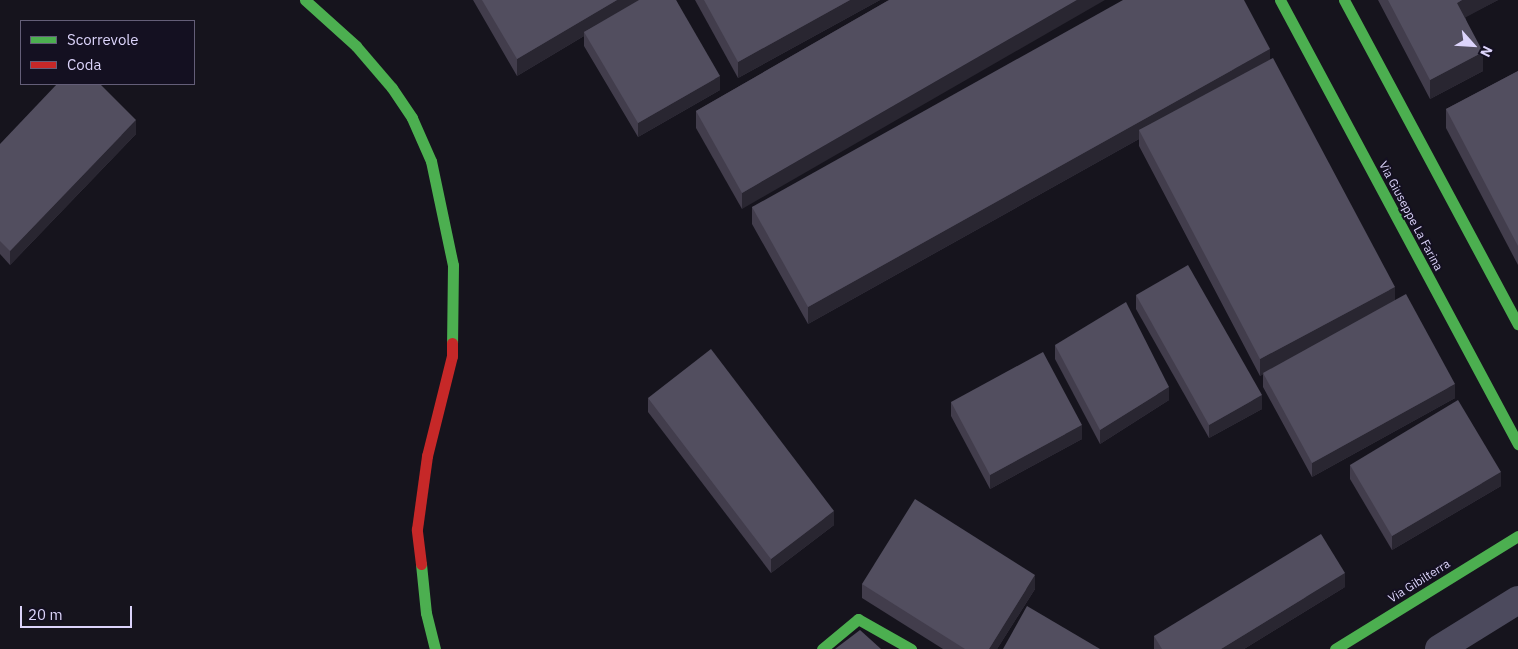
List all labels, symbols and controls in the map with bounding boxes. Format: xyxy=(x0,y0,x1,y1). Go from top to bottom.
legend xyxy=(20,20,195,85)
north arrow xyxy=(1448,20,1498,70)
text: Scorrevole xyxy=(67,30,139,49)
text: N xyxy=(1476,43,1497,60)
text: Coda xyxy=(67,55,101,74)
street label: Via Giuseppe La Farina xyxy=(1376,159,1446,273)
street label: Via Gibilterra xyxy=(1386,556,1452,606)
scale bar xyxy=(22,596,135,628)
text: 20 m xyxy=(28,605,63,624)

